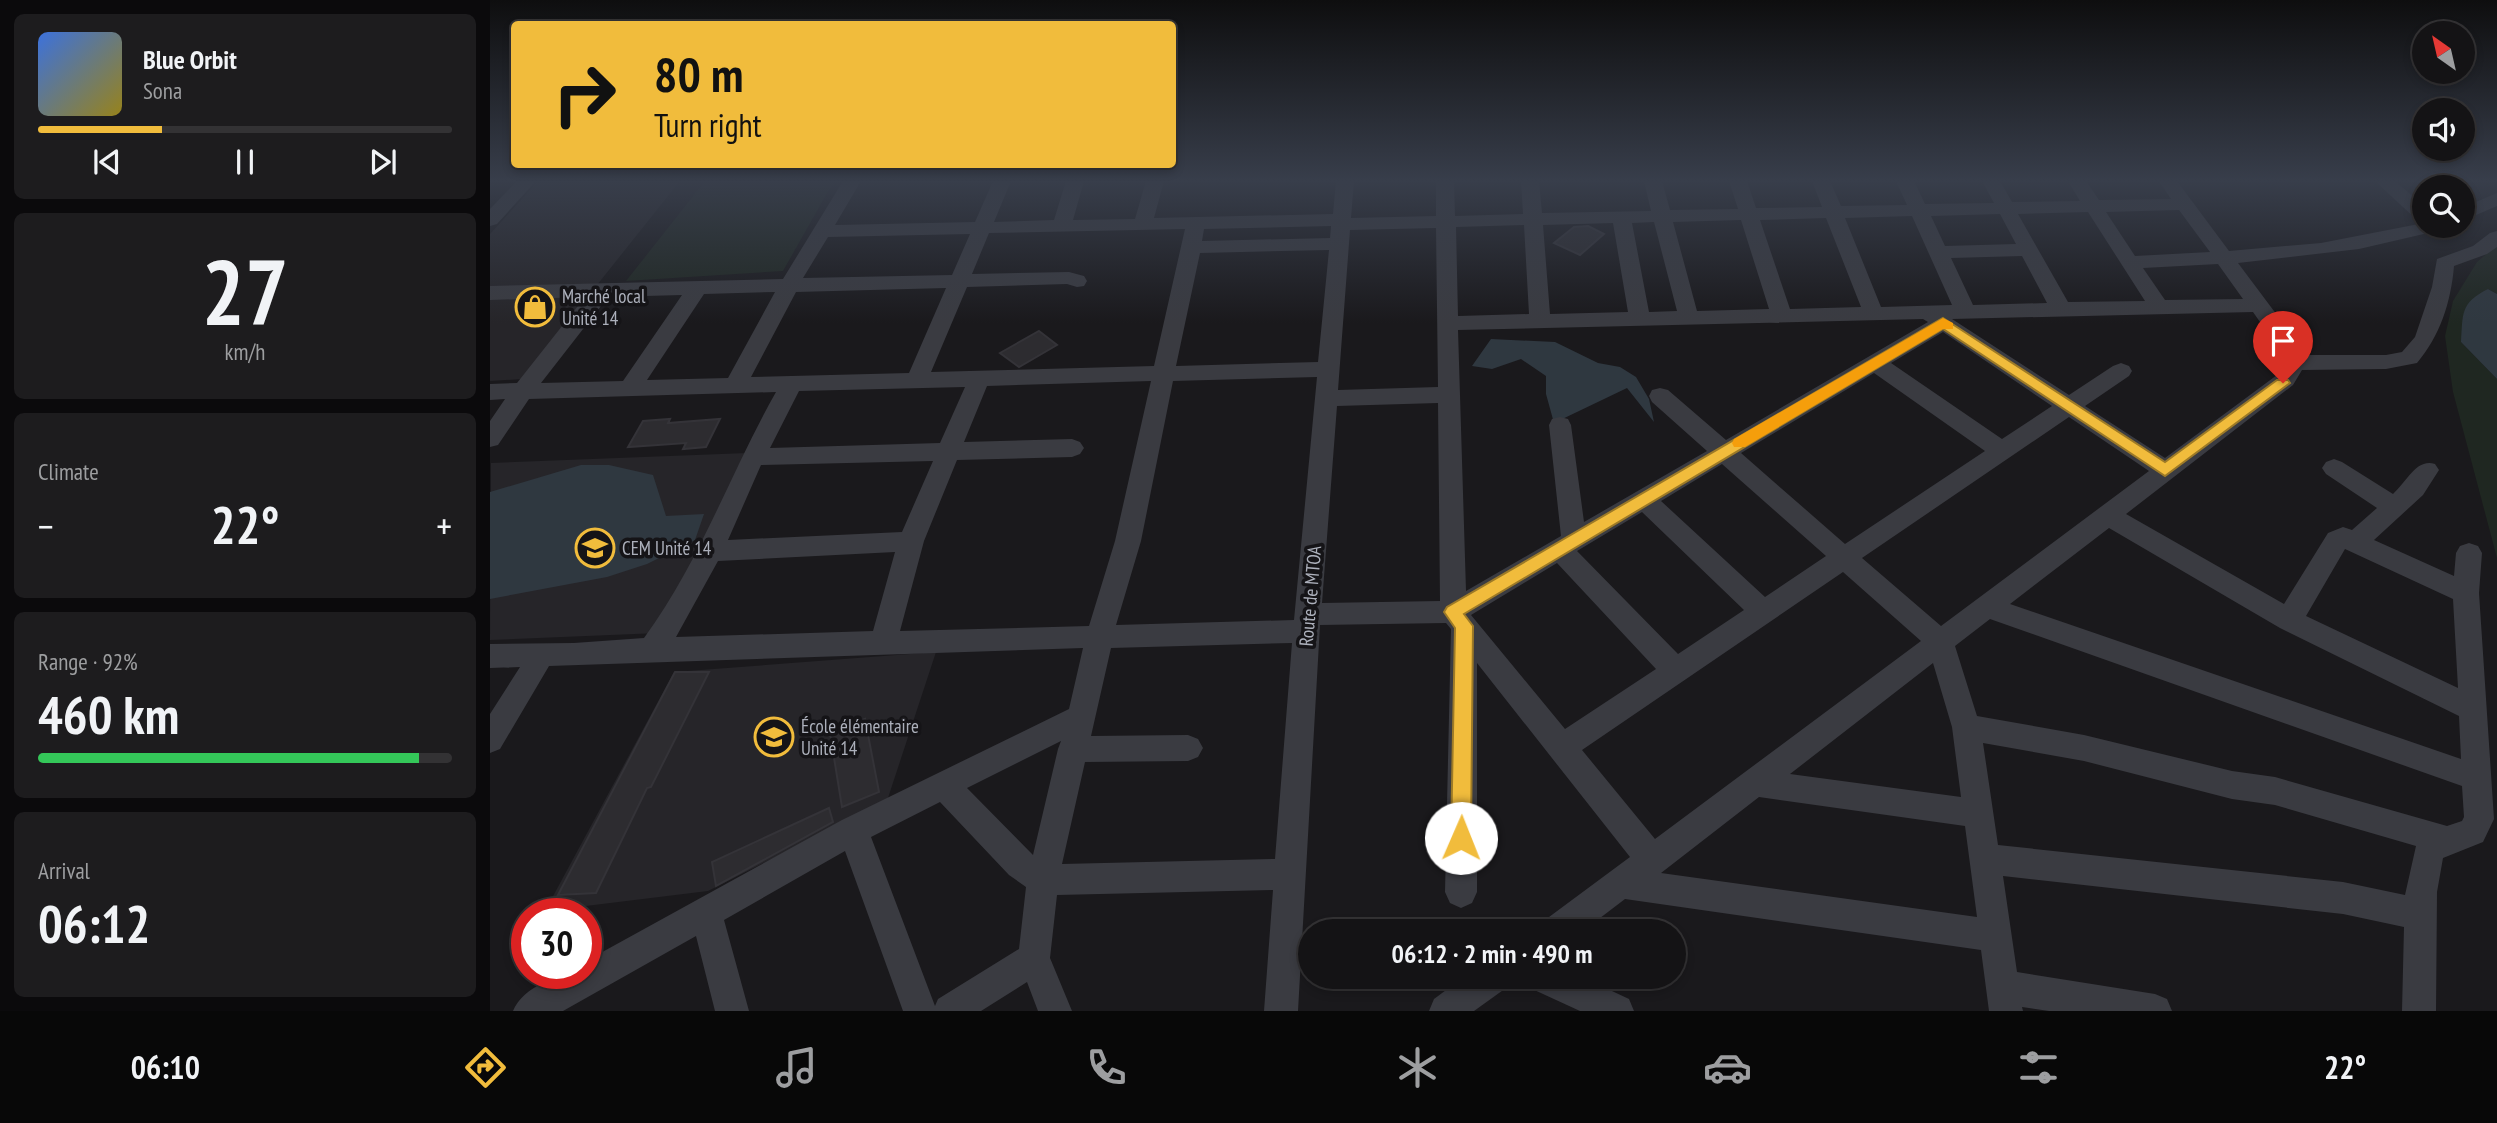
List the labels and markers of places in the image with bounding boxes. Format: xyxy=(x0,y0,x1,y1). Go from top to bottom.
place label: Marché local Unité 14 xyxy=(562,284,646,330)
shop icon: Marché local Unité 14 xyxy=(514,286,556,328)
pin xyxy=(2253,311,2313,383)
school or university icon: CEM Unité 14 xyxy=(574,527,616,569)
place label: CEM Unité 14 xyxy=(622,536,712,560)
place label: École élémentaire Unité 14 xyxy=(801,714,919,760)
school or university icon: École élémentaire Unité 14 xyxy=(753,716,795,758)

